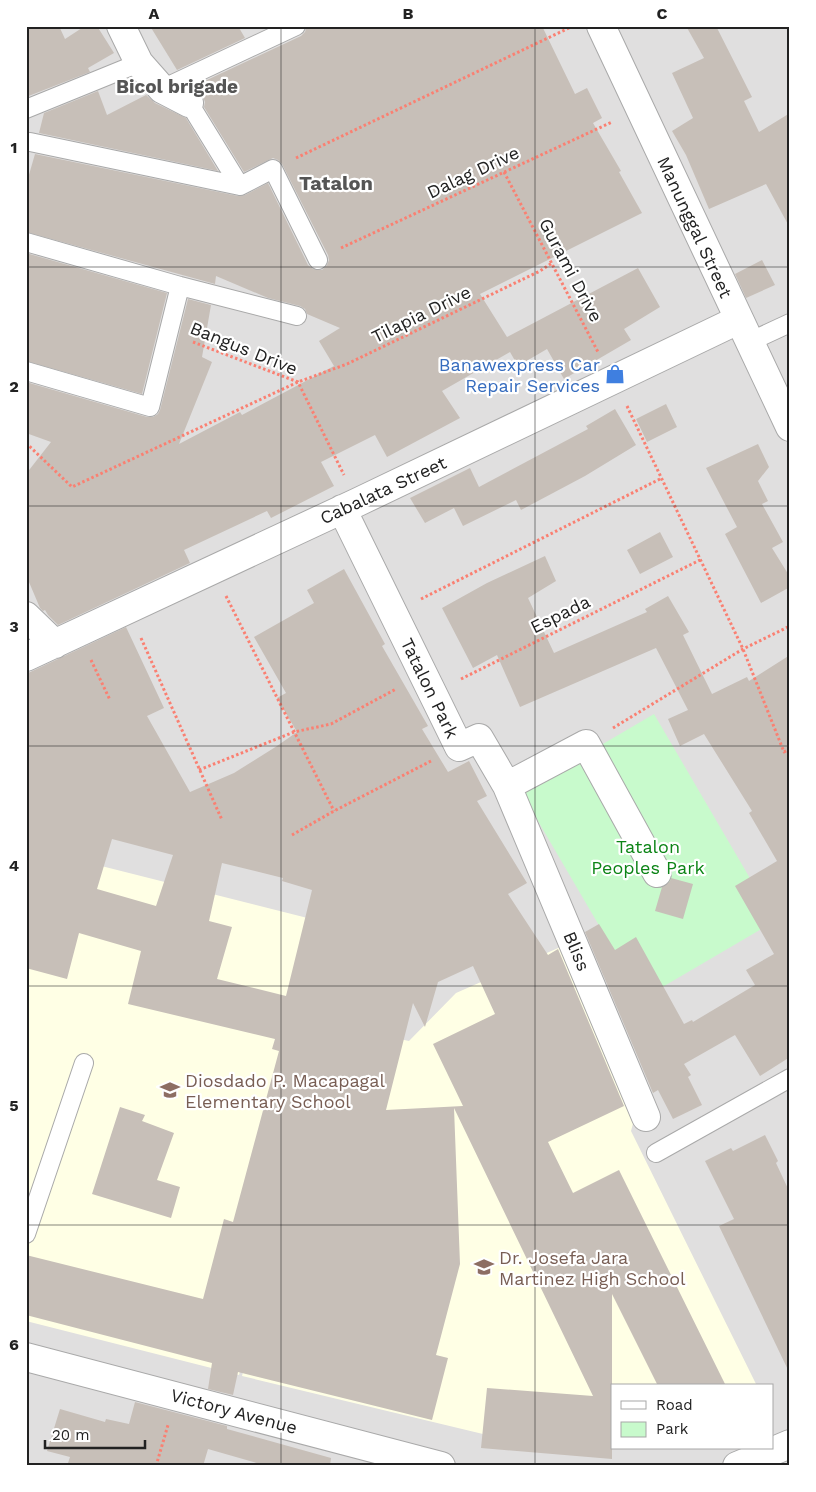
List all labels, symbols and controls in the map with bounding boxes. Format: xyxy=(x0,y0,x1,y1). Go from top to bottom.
text: A xyxy=(149,4,160,23)
text: B xyxy=(403,4,414,23)
text: C xyxy=(657,4,668,23)
district label: Bicol brigade xyxy=(116,75,238,98)
text: 1 xyxy=(11,138,17,157)
street label: Dalag Drive xyxy=(424,141,522,203)
street label: Manunggal Street xyxy=(653,153,737,301)
district label: Tatalon xyxy=(299,171,373,195)
street label: Gurami Drive xyxy=(535,215,607,325)
street label: Tilapia Drive xyxy=(368,281,474,347)
street label: Bangus Drive xyxy=(187,317,301,379)
place label: Banawexpress Car Repair Services xyxy=(439,354,600,396)
shop icon: Banawexpress Car Repair Services xyxy=(604,363,626,385)
text: 2 xyxy=(9,377,19,396)
street label: Cabalata Street xyxy=(316,451,450,528)
street label: Espada xyxy=(527,591,593,637)
text: 3 xyxy=(9,617,19,636)
street label: Tatalon Park xyxy=(397,634,463,742)
park label: Tatalon Peoples Park xyxy=(591,836,705,878)
text: 4 xyxy=(9,856,19,875)
street label: Bliss xyxy=(559,928,595,974)
place label: Diosdado P. Macapagal Elementary School xyxy=(185,1070,385,1112)
school or university icon: Diosdado P. Macapagal Elementary School xyxy=(159,1079,181,1101)
text: 5 xyxy=(9,1096,19,1115)
place label: Dr. Josefa Jara Martinez High School xyxy=(499,1247,686,1289)
school or university icon: Dr. Josefa Jara Martinez High School xyxy=(473,1256,495,1278)
text: 6 xyxy=(9,1335,19,1354)
street label: Victory Avenue xyxy=(168,1384,300,1438)
legend xyxy=(611,1384,774,1450)
text: Road xyxy=(656,1396,693,1414)
scale bar xyxy=(45,1417,145,1449)
text: Park xyxy=(656,1420,689,1438)
text: 20 m xyxy=(52,1426,90,1444)

